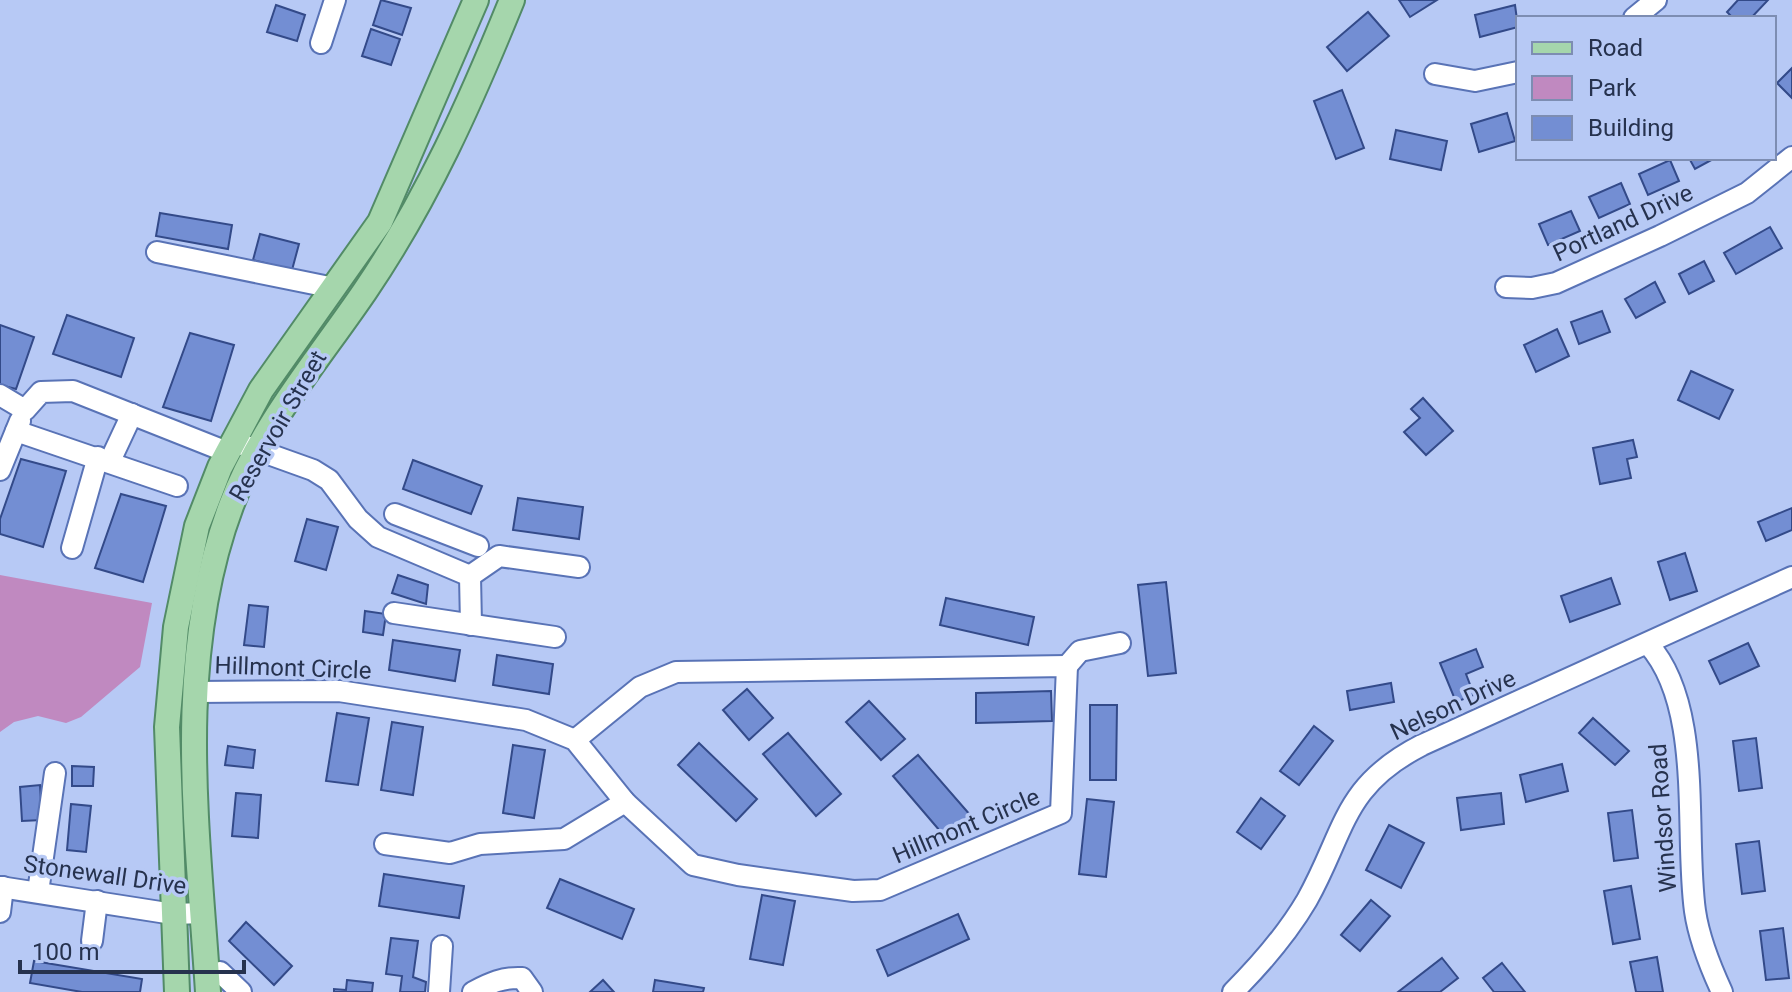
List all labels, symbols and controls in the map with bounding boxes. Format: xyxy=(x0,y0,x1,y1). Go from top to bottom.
legend xyxy=(1516,16,1776,160)
text: Road xyxy=(1588,34,1643,62)
text: Park xyxy=(1588,74,1637,102)
text: Building xyxy=(1588,114,1674,142)
street label: Portland Drive xyxy=(1549,178,1697,268)
street label: Reservoir Street xyxy=(224,346,333,506)
street label: Hillmont Circle xyxy=(214,651,372,685)
street label: Nelson Drive xyxy=(1386,664,1520,746)
street label: Windsor Road xyxy=(1644,743,1682,893)
street label: Hillmont Circle xyxy=(888,782,1044,870)
street label: Stonewall Drive xyxy=(22,850,188,900)
scale bar xyxy=(20,924,244,974)
text: 100 m xyxy=(32,938,99,966)

